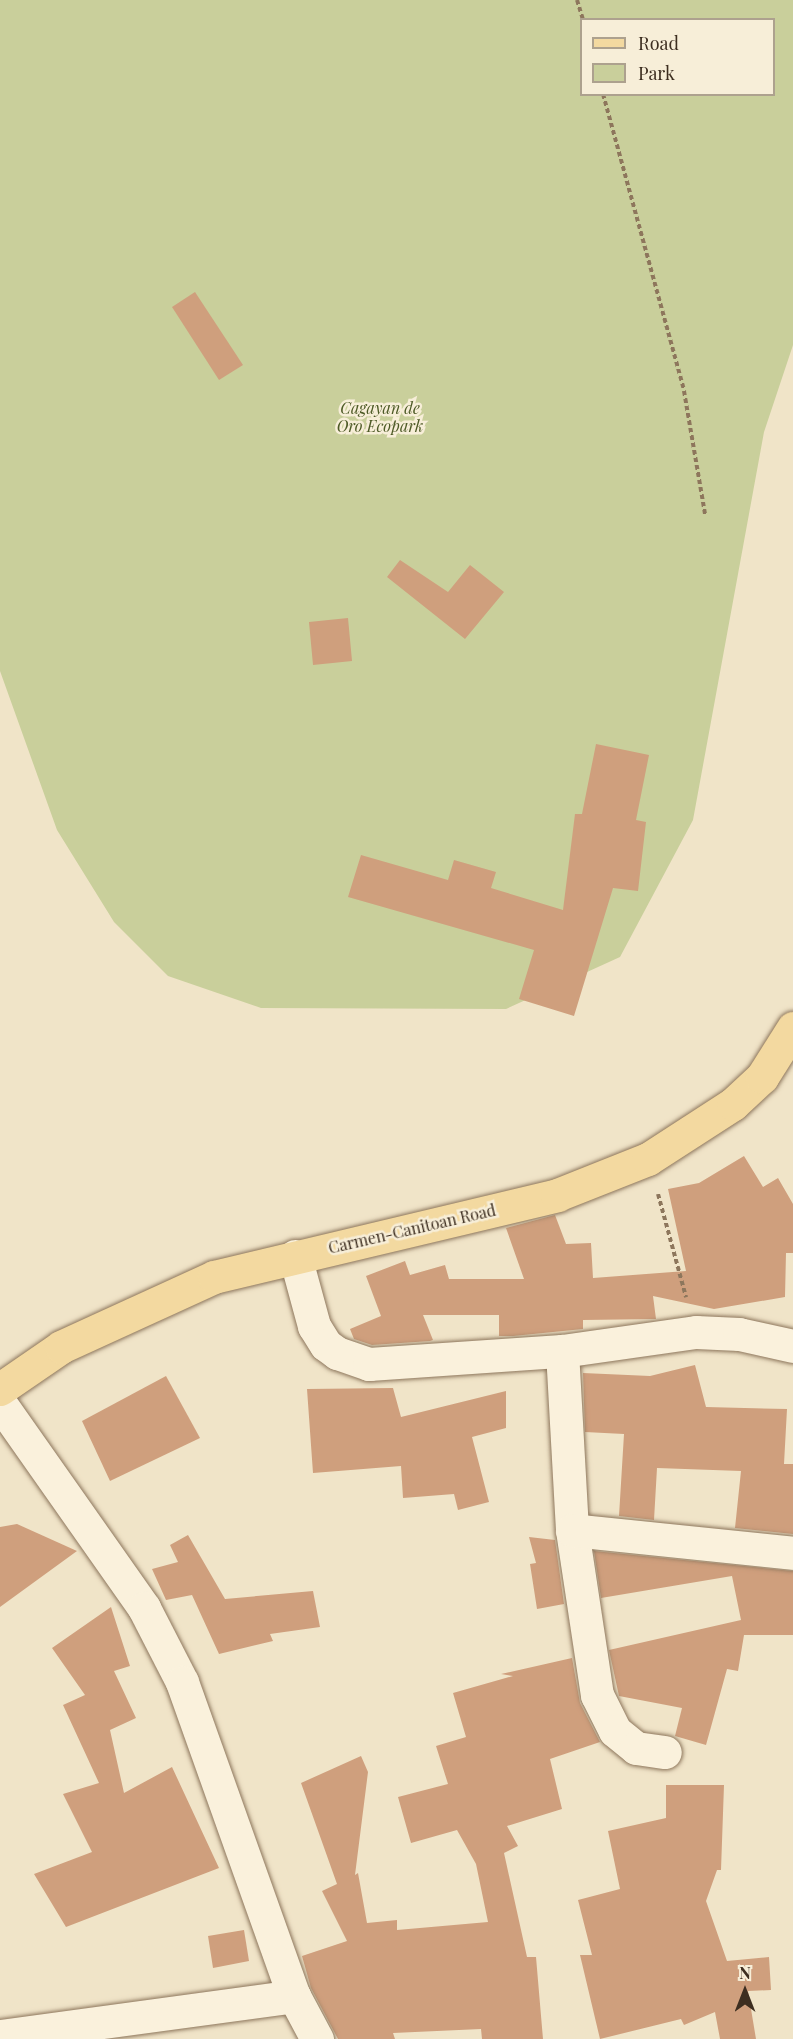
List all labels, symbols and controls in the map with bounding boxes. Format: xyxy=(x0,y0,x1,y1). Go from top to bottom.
legend xyxy=(580,18,775,96)
text: Road xyxy=(638,31,679,55)
text: Park xyxy=(638,61,675,85)
park label: Cagayan de Oro Ecopark xyxy=(337,398,423,436)
street label: Carmen-Canitoan Road xyxy=(326,1200,498,1258)
north arrow xyxy=(715,1961,775,2021)
text: N xyxy=(739,1962,751,1983)

